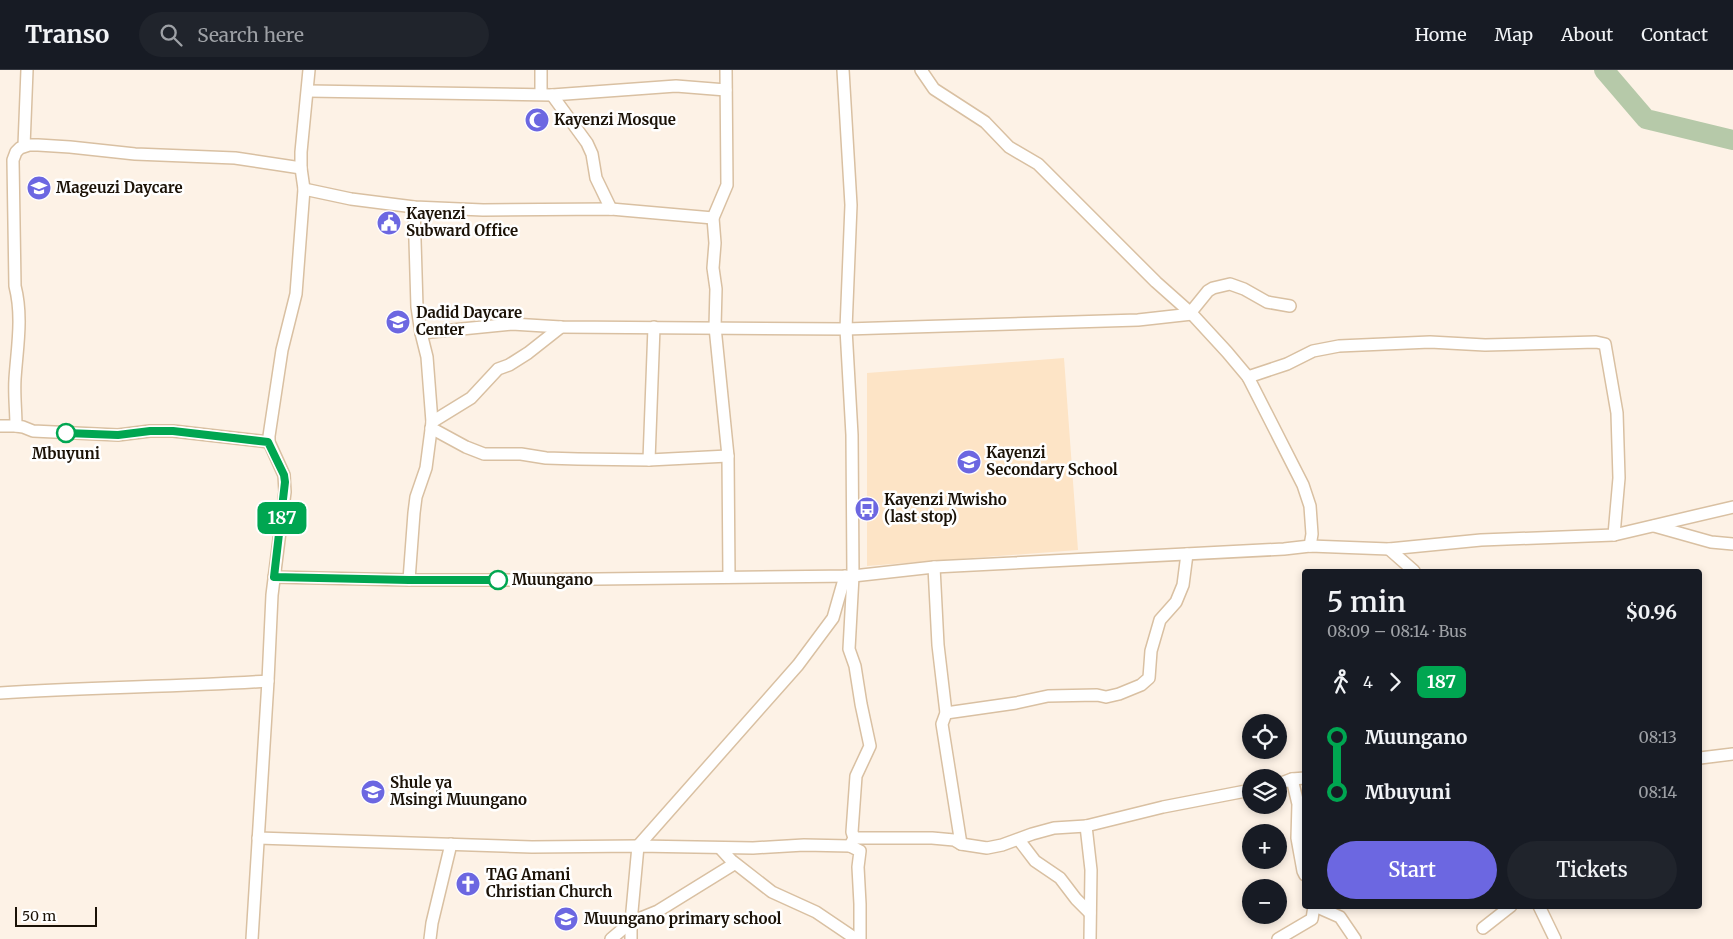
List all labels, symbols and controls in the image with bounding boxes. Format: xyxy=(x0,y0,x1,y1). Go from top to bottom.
search box xyxy=(139,12,489,57)
text: Transo xyxy=(25,19,109,50)
icon: search xyxy=(157,21,185,49)
text: Search here xyxy=(197,23,304,47)
text: Home xyxy=(1415,23,1467,46)
text: Map xyxy=(1495,23,1533,46)
text: About xyxy=(1561,23,1613,46)
text: Contact xyxy=(1641,23,1708,46)
mosque icon: Kayenzi Mosque xyxy=(524,107,550,133)
place label: Kayenzi Mosque xyxy=(554,110,676,129)
school or university icon: Mageuzi Daycare xyxy=(26,175,52,201)
place label: Mageuzi Daycare xyxy=(56,178,183,197)
place label: Kayenzi Subward Office xyxy=(406,204,518,240)
public building icon: Kayenzi Subward Office xyxy=(376,210,402,236)
place label: Dadid Daycare Center xyxy=(416,303,522,339)
school or university icon: Dadid Daycare Center xyxy=(385,309,411,335)
marker: Mbuyuni xyxy=(56,423,76,443)
place label: Kayenzi Secondary School xyxy=(986,443,1118,479)
place label: Mbuyuni xyxy=(32,444,100,463)
school or university icon: Kayenzi Secondary School xyxy=(956,449,982,475)
place label: Kayenzi Mwisho (last stop) xyxy=(884,490,1007,526)
bus stop icon: Kayenzi Mwisho (last stop) xyxy=(854,496,880,522)
line badge: 187 xyxy=(253,502,311,534)
text: 187 xyxy=(267,506,297,529)
marker: Muungano xyxy=(488,570,508,590)
place label: Muungano xyxy=(512,570,593,589)
text: 5 min xyxy=(1327,584,1406,620)
text: $0.96 xyxy=(1625,600,1677,624)
text: 08:09 – 08:14 · Bus xyxy=(1327,621,1467,641)
icon: walk xyxy=(1327,668,1355,696)
icon: forward xyxy=(1381,668,1409,696)
text: 187 xyxy=(1427,670,1456,693)
text: 4 xyxy=(1363,672,1373,692)
map controls xyxy=(1242,714,1287,924)
button: locate xyxy=(1242,714,1287,759)
text: Muungano xyxy=(1365,725,1467,749)
text: 08:13 xyxy=(1638,727,1677,747)
button: layers xyxy=(1242,769,1287,814)
place label: Shule ya Msingi Muungano xyxy=(390,773,527,809)
school or university icon: Shule ya Msingi Muungano xyxy=(360,779,386,805)
text: Mbuyuni xyxy=(1365,780,1451,804)
text: 08:14 xyxy=(1638,782,1677,802)
button: + xyxy=(1242,824,1287,869)
button: Start xyxy=(1327,841,1497,899)
button: Tickets xyxy=(1507,841,1677,899)
place label: TAG Amani Christian Church xyxy=(486,865,612,901)
church icon: TAG Amani Christian Church xyxy=(455,871,481,897)
button: − xyxy=(1242,879,1287,924)
scale bar xyxy=(15,904,98,927)
school or university icon: Muungano primary school xyxy=(553,906,579,932)
text: 50 m xyxy=(22,907,56,925)
place label: Muungano primary school xyxy=(584,909,782,928)

